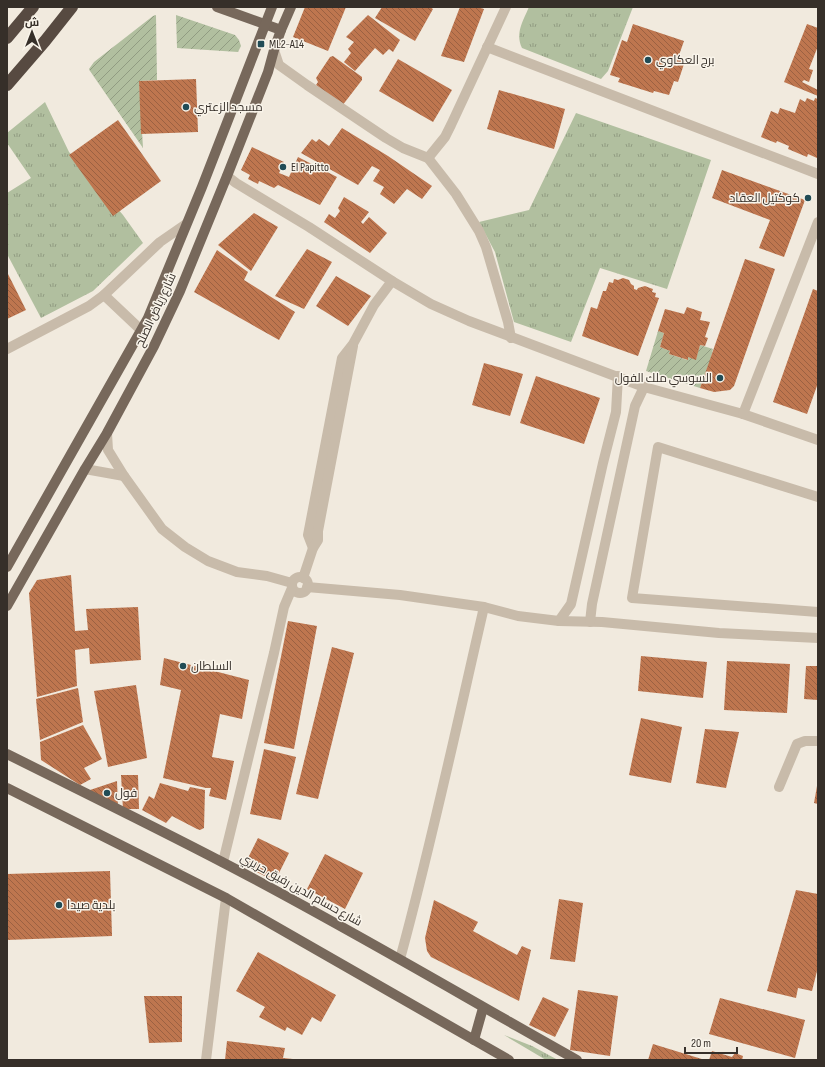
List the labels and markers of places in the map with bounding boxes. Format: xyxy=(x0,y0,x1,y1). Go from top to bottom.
place label: ML2-A14 xyxy=(269,37,304,52)
marker: ML2-A14 xyxy=(256,39,266,49)
place label: برج العكاوي xyxy=(656,53,715,70)
marker: برج العكاوي xyxy=(643,55,653,65)
place label: مسجد الزعتري xyxy=(194,100,263,117)
marker: مسجد الزعتري xyxy=(181,102,191,112)
place label: El Papitto xyxy=(291,160,329,175)
marker: El Papitto xyxy=(278,162,288,172)
place label: كوكتيل العقاد xyxy=(730,191,800,206)
marker: كوكتيل العقاد xyxy=(803,193,813,203)
place label: السوسي ملك الفول xyxy=(615,371,712,388)
marker: السوسي ملك الفول xyxy=(715,373,725,383)
place label: السلطان xyxy=(191,659,232,674)
marker: السلطان xyxy=(178,661,188,671)
place label: فول xyxy=(115,786,137,801)
marker: فول xyxy=(102,788,112,798)
place label: بلدية صيدا xyxy=(67,898,115,913)
marker: بلدية صيدا xyxy=(54,900,64,910)

